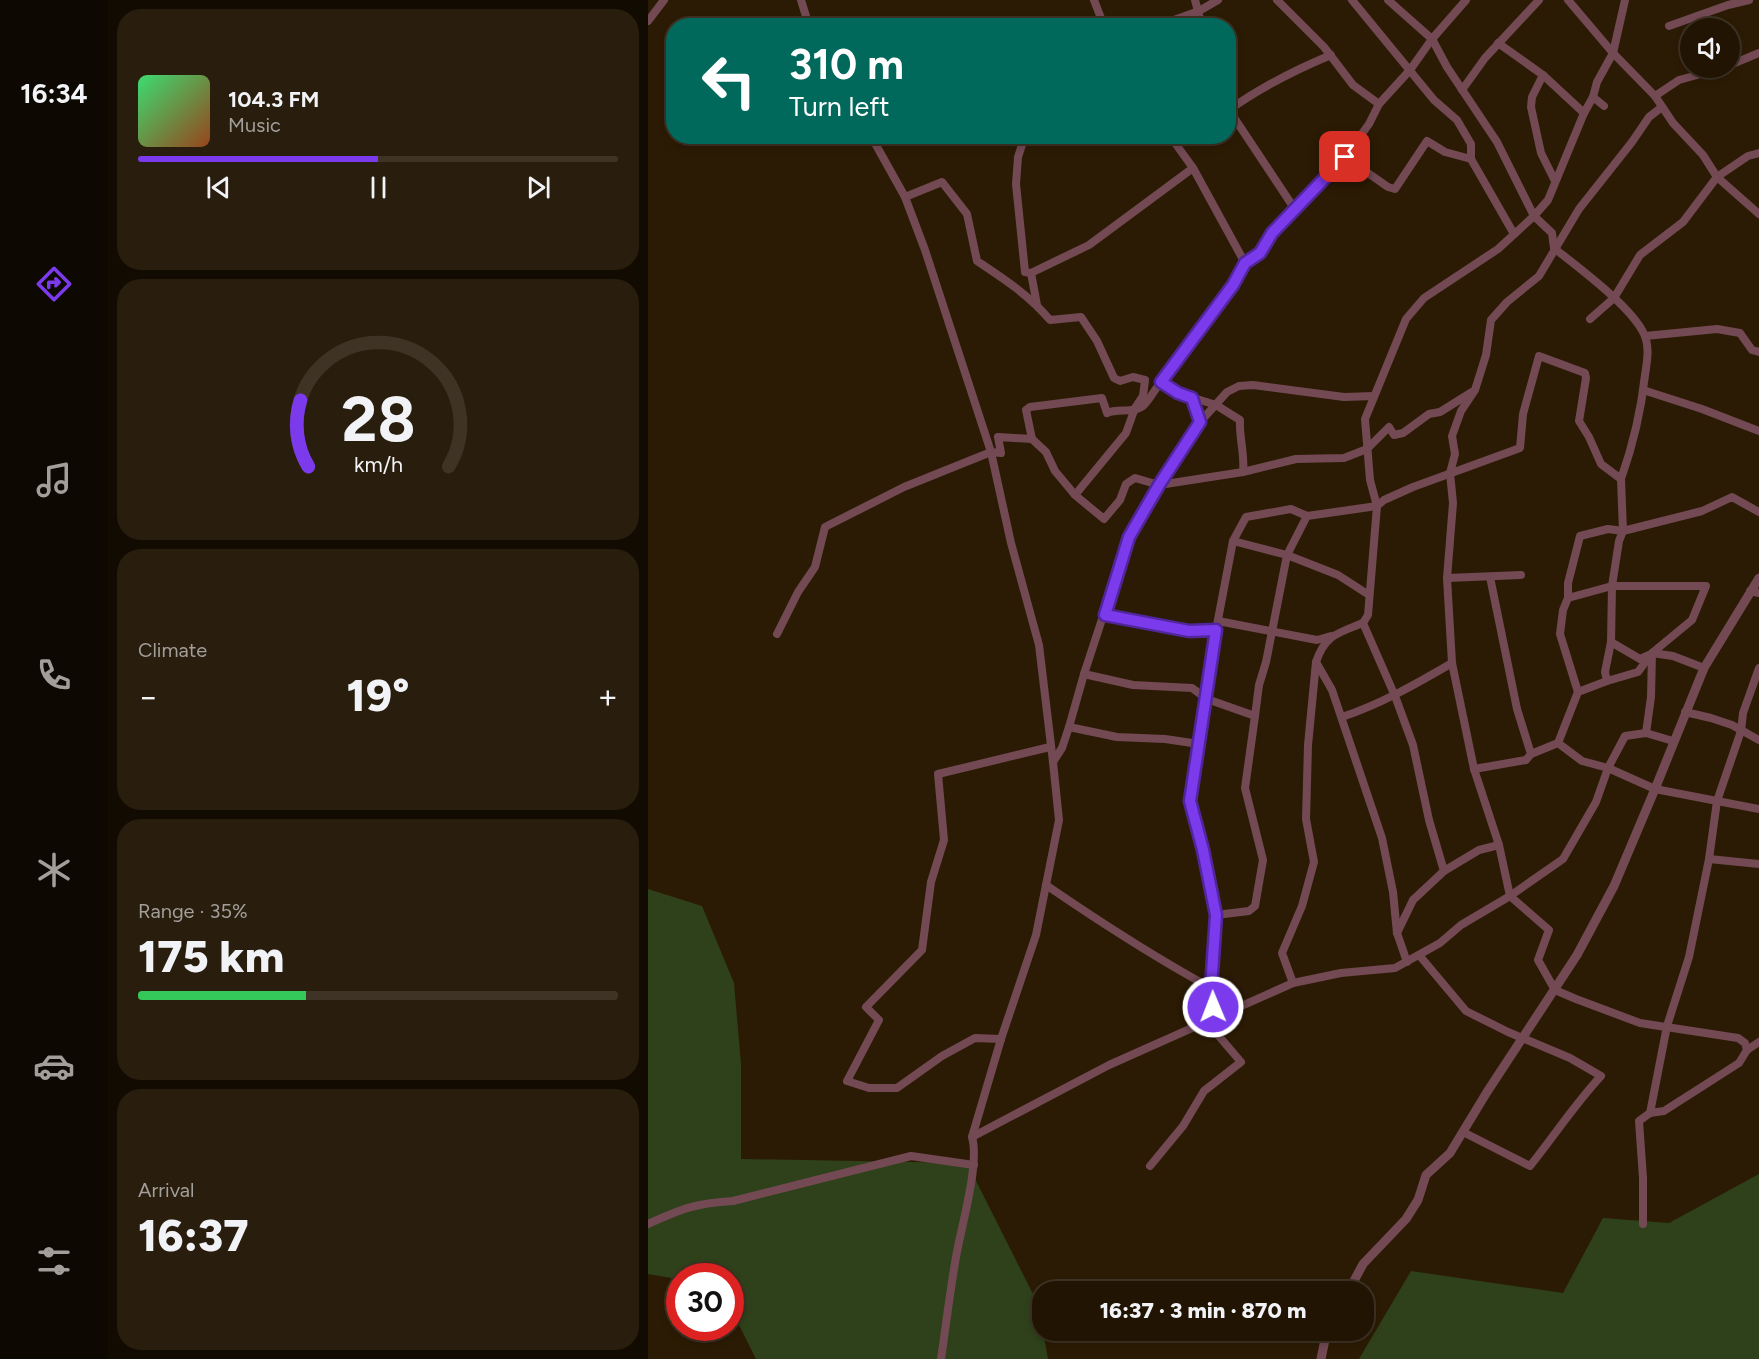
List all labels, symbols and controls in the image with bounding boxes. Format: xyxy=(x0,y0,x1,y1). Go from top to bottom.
map controls xyxy=(1680,18,1740,78)
button: sound xyxy=(1680,18,1740,78)
text: 310 m xyxy=(789,39,904,90)
icon: left xyxy=(690,42,768,120)
text: 16:34 xyxy=(20,77,88,110)
text: 104.3 FM xyxy=(228,86,319,113)
text: Turn left xyxy=(789,90,889,123)
text: Music xyxy=(228,113,281,137)
pin xyxy=(1319,131,1370,182)
icon: arrive xyxy=(1328,140,1361,173)
icon: previous xyxy=(202,171,235,204)
icon: pause xyxy=(362,171,395,204)
icon: next xyxy=(522,171,555,204)
icon: directions xyxy=(33,263,75,305)
text: 28 xyxy=(341,382,415,457)
text: km/h xyxy=(354,452,402,477)
icon: music xyxy=(33,459,75,501)
text: Climate xyxy=(138,638,207,662)
icon: phone xyxy=(33,654,75,696)
text: 19° xyxy=(347,668,409,722)
text: − xyxy=(138,677,159,716)
text: + xyxy=(597,677,618,716)
icon: climate xyxy=(33,849,75,891)
text: Range · 35% xyxy=(138,899,248,923)
text: 175 km xyxy=(138,929,284,983)
position arrow xyxy=(1181,975,1245,1039)
icon: car xyxy=(33,1045,75,1087)
text: Arrival xyxy=(138,1178,194,1202)
text: 16:37 xyxy=(138,1208,249,1262)
icon: filters xyxy=(33,1240,75,1282)
speed limit sign: 30 xyxy=(666,1263,744,1341)
text: 16:37 · 3 min · 870 m xyxy=(1100,1297,1306,1324)

